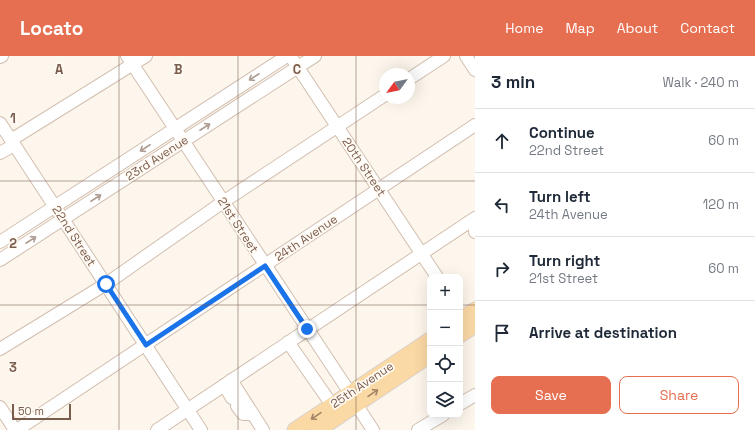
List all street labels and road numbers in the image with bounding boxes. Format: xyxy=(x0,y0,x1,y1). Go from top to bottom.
street label: 23rd Avenue xyxy=(123,132,191,184)
street label: 20th Street xyxy=(338,135,390,199)
street label: 21st Street xyxy=(214,194,262,256)
street label: 22nd Street xyxy=(48,203,100,269)
street label: 24th Avenue xyxy=(271,211,341,265)
street label: 25th Avenue xyxy=(327,358,397,412)

